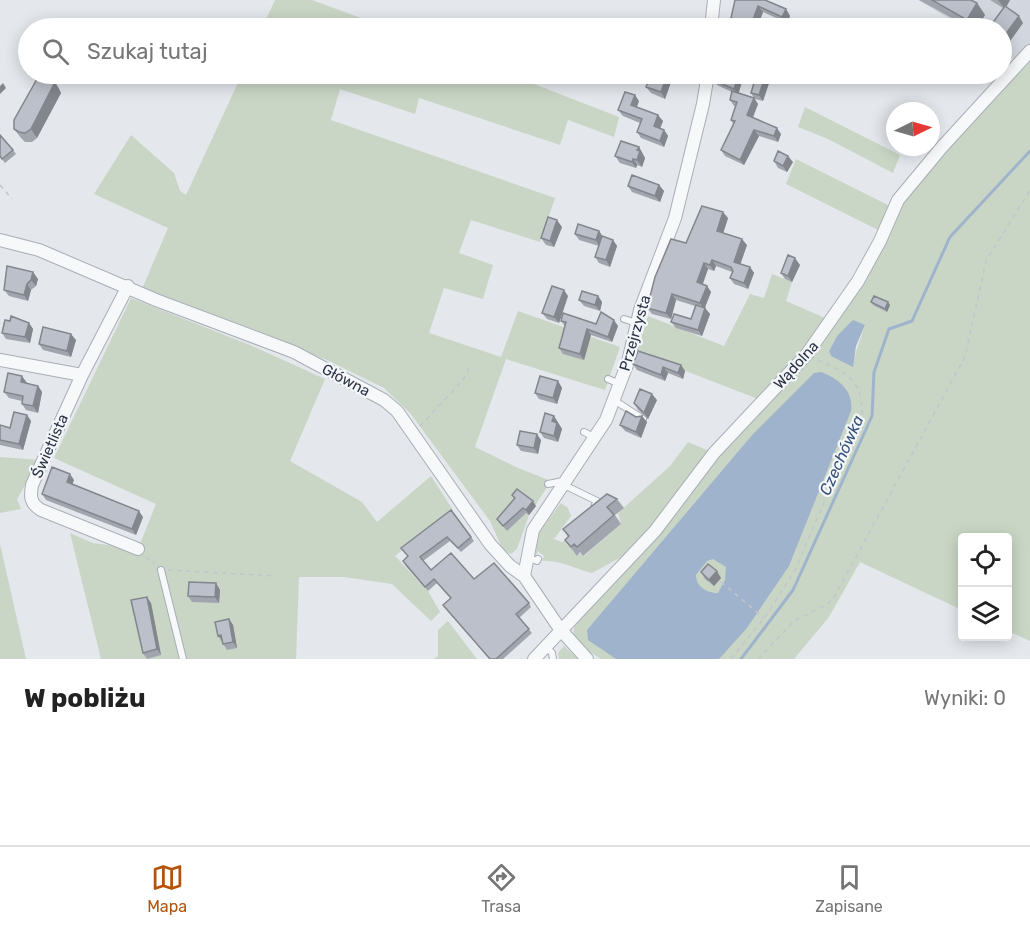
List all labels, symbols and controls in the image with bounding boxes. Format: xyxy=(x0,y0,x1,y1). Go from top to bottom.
search box xyxy=(18,18,1012,84)
icon: search xyxy=(39,35,72,68)
text: Szukaj tutaj xyxy=(87,38,208,65)
north arrow xyxy=(886,102,940,156)
street label: Przejrzysta xyxy=(616,293,654,373)
street label: Wądolna xyxy=(770,337,822,393)
street label: Główna xyxy=(319,360,373,400)
street label: Świetlista xyxy=(28,411,72,481)
water label: Czechówka xyxy=(815,412,868,498)
map controls xyxy=(958,533,1012,641)
button: locate xyxy=(958,533,1012,587)
button: layers xyxy=(958,587,1012,641)
text: W pobliżu xyxy=(24,683,146,714)
text: Wyniki: 0 xyxy=(924,686,1006,710)
tab: Mapa xyxy=(147,861,187,916)
tab: Trasa xyxy=(481,861,521,916)
tab: Zapisane xyxy=(815,861,883,916)

